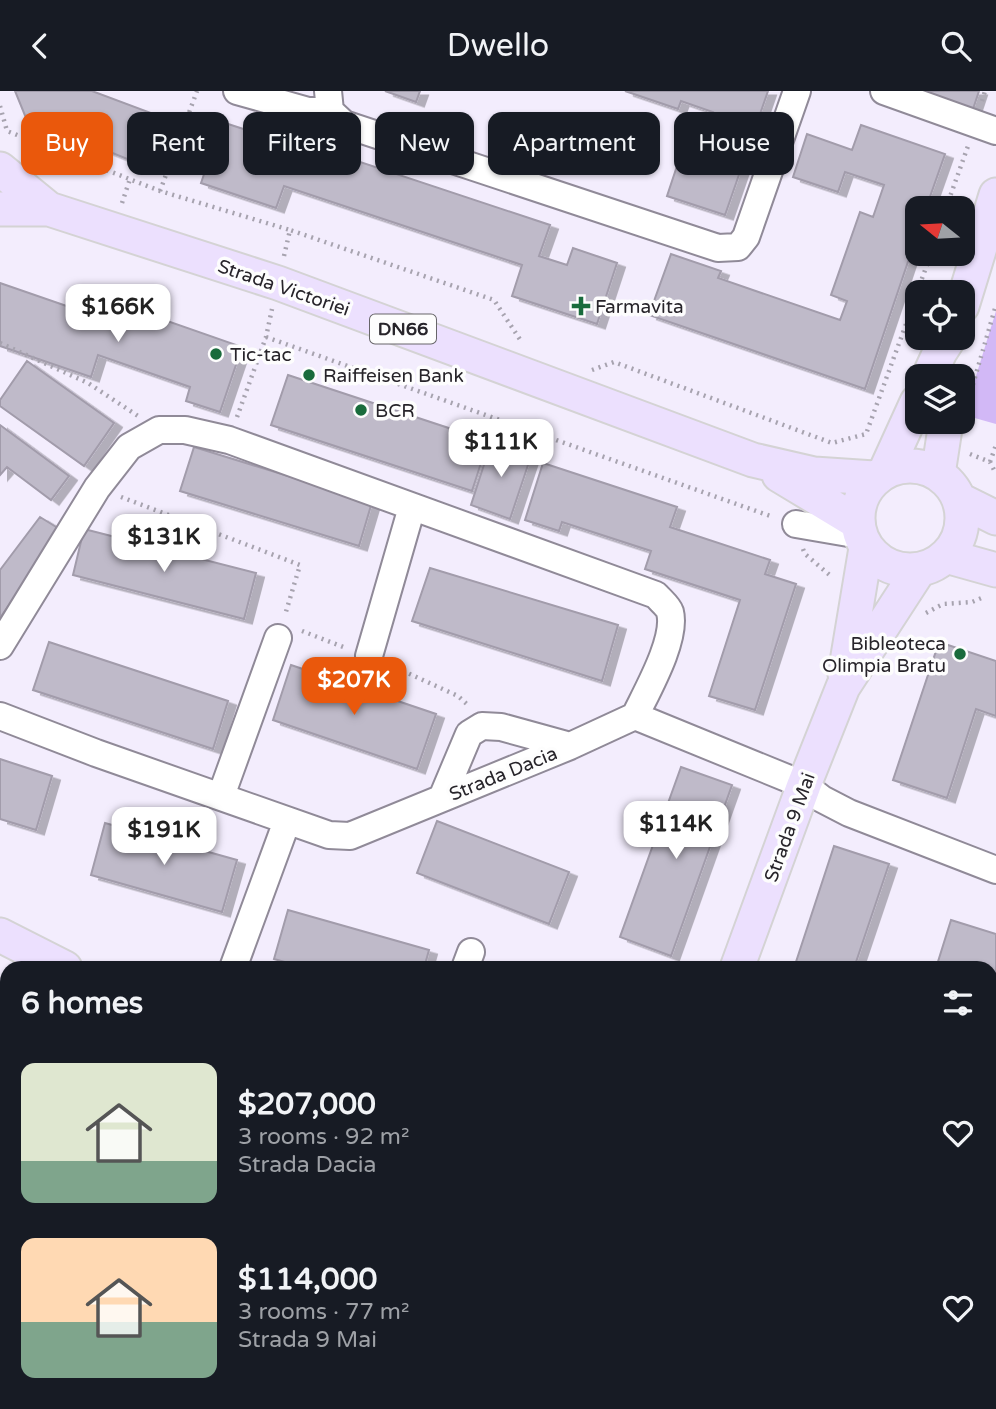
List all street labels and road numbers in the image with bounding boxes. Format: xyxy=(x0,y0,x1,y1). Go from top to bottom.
street label: Strada Victoriei xyxy=(215,255,353,321)
road number: DN66 xyxy=(370,315,436,343)
street label: Strada Dacia xyxy=(446,742,561,806)
street label: Strada 9 Mai xyxy=(760,770,820,885)

